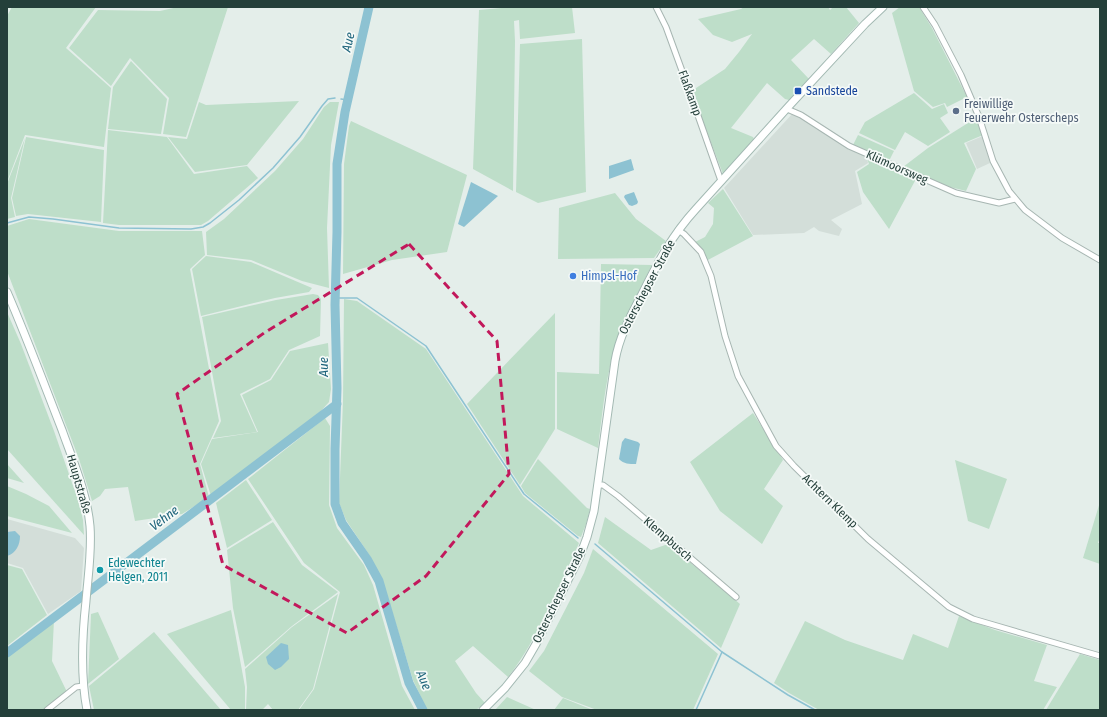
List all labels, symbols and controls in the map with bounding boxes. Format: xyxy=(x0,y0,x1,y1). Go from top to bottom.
water label: Aue xyxy=(338,31,358,54)
street label: Flaßkamp xyxy=(675,68,705,118)
place label: Sandstede xyxy=(806,84,858,98)
marker: Sandstede xyxy=(793,86,803,96)
place label: Freiwillige Feuerwehr Osterscheps xyxy=(964,97,1079,125)
marker: Freiwillige Feuerwehr Osterscheps xyxy=(951,106,961,116)
street label: Klümoorsweg xyxy=(864,147,930,187)
street label: Osterschepser Straße xyxy=(616,237,678,337)
place label: Himpsl-Hof xyxy=(581,269,638,283)
marker: Himpsl-Hof xyxy=(568,271,578,281)
water label: Aue xyxy=(316,357,331,378)
street label: Hauptstraße xyxy=(64,453,94,515)
street label: Achtern Klemp xyxy=(799,471,861,531)
water label: Vehne xyxy=(147,502,181,534)
street label: Klempbusch xyxy=(641,514,695,564)
street label: Osterschepser Straße xyxy=(530,545,588,645)
place label: Edewechter Helgen, 2011 xyxy=(108,556,168,584)
marker: Edewechter Helgen, 2011 xyxy=(95,565,105,575)
water label: Aue xyxy=(413,667,435,692)

